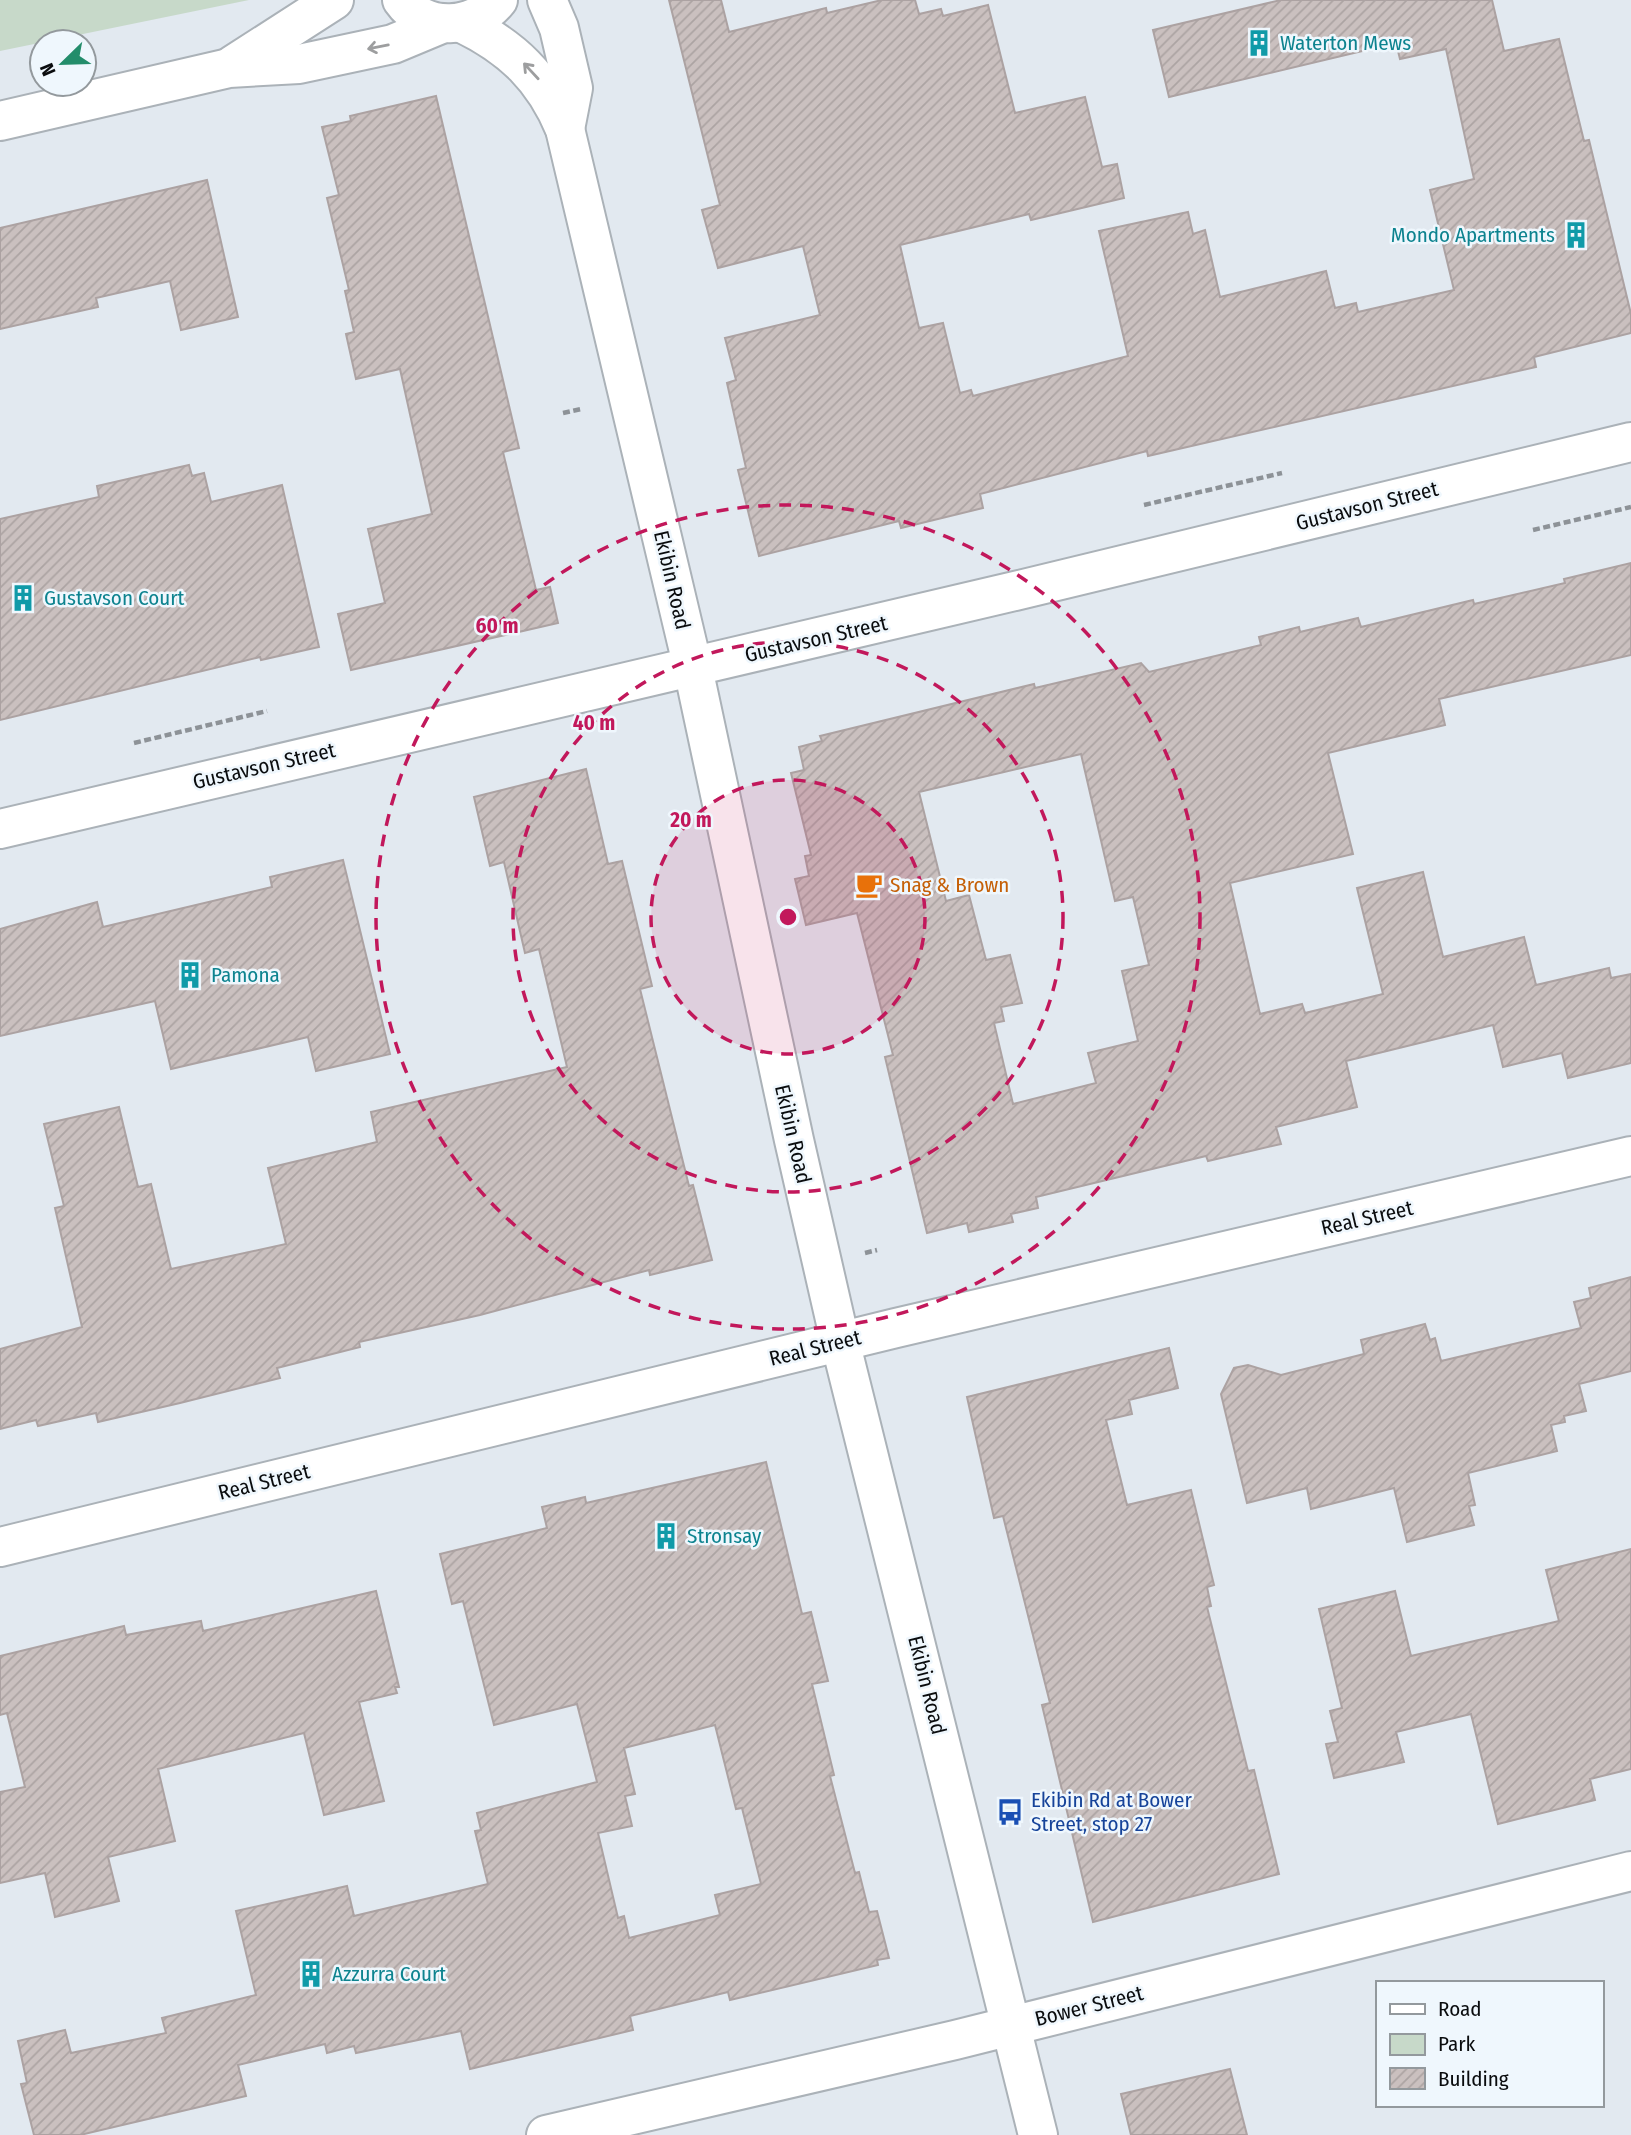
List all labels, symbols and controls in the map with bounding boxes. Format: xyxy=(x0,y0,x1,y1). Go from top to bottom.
north arrow xyxy=(28,28,98,98)
building icon: Waterton Mews xyxy=(1244,28,1274,58)
place label: Waterton Mews xyxy=(1280,30,1411,56)
one-way arrow xyxy=(367,41,390,55)
text: N xyxy=(35,60,61,79)
one-way arrow xyxy=(523,62,539,80)
building icon: Mondo Apartments xyxy=(1561,220,1591,250)
place label: Mondo Apartments xyxy=(1391,222,1555,248)
street label: Gustavson Street xyxy=(1293,476,1441,536)
street label: Ekibin Road xyxy=(648,528,696,632)
building icon: Gustavson Court xyxy=(8,583,38,613)
place label: Gustavson Court xyxy=(44,585,184,611)
street label: Gustavson Street xyxy=(742,610,890,668)
text: 60 m xyxy=(476,613,518,639)
text: 40 m xyxy=(573,710,615,736)
street label: Gustavson Street xyxy=(190,737,338,795)
text: 20 m xyxy=(669,807,712,833)
cafe icon: Snag & Brown xyxy=(854,870,884,900)
place label: Snag & Brown xyxy=(890,872,1009,898)
centre of rings xyxy=(776,905,800,929)
building icon: Pamona xyxy=(175,960,205,990)
place label: Pamona xyxy=(211,962,280,988)
street label: Ekibin Road xyxy=(769,1082,817,1186)
street label: Real Street xyxy=(1319,1195,1416,1241)
street label: Real Street xyxy=(766,1324,864,1372)
street label: Real Street xyxy=(215,1458,313,1506)
building icon: Stronsay xyxy=(651,1521,681,1551)
place label: Stronsay xyxy=(687,1523,762,1549)
street label: Ekibin Road xyxy=(902,1633,952,1737)
place label: Ekibin Rd at Bower Street, stop 27 xyxy=(1031,1787,1192,1837)
bus stop icon: Ekibin Rd at Bower Street, stop 27 xyxy=(995,1797,1025,1827)
building icon: Azzurra Court xyxy=(296,1959,326,1989)
place label: Azzurra Court xyxy=(332,1961,446,1987)
street label: Bower Street xyxy=(1032,1980,1146,2032)
legend xyxy=(1376,1981,1603,2107)
text: Road xyxy=(1438,1996,1482,2022)
text: Park xyxy=(1438,2031,1476,2057)
text: Building xyxy=(1438,2066,1509,2092)

